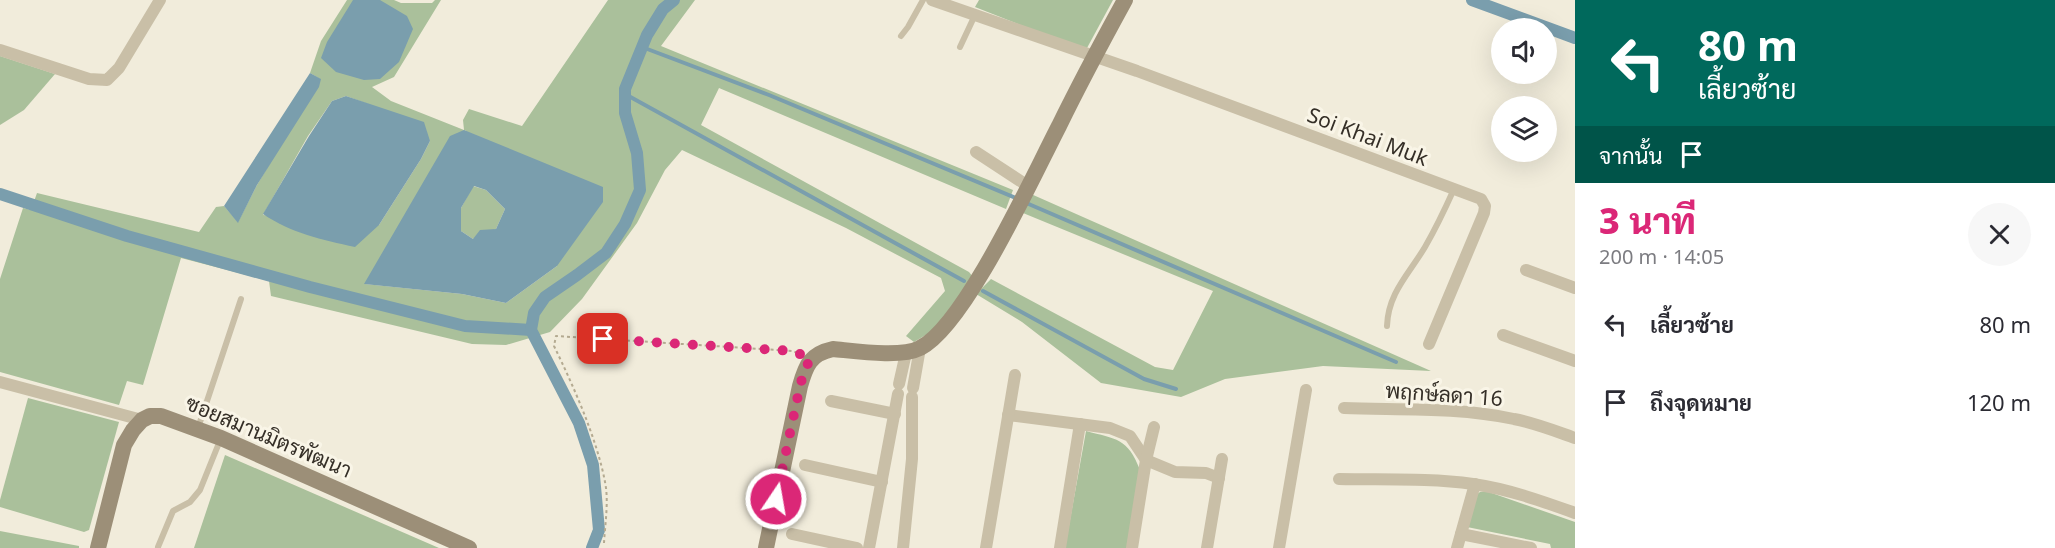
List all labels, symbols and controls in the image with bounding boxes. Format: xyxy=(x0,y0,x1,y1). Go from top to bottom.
text: 80 m xyxy=(1698,16,1798,73)
map controls xyxy=(1491,18,1557,162)
button: sound xyxy=(1491,18,1557,84)
icon: left xyxy=(1599,24,1677,102)
text: เลี้ยวซ้าย xyxy=(1698,70,1796,107)
button: layers xyxy=(1491,96,1557,162)
street label: Soi Khai Muk xyxy=(1304,100,1433,172)
icon: arrive xyxy=(1675,138,1708,171)
text: จากนั้น xyxy=(1599,140,1663,170)
text: 3 นาที xyxy=(1599,196,1696,245)
button: close xyxy=(1968,203,2031,266)
text: 200 m · 14:05 xyxy=(1599,243,1724,270)
icon: left xyxy=(1599,308,1632,341)
text: เลี้ยวซ้าย xyxy=(1650,309,1734,339)
text: 80 m xyxy=(1980,309,2031,339)
pin xyxy=(577,313,628,364)
icon: arrive xyxy=(586,322,619,355)
street label: พฤกษ์ลดา 16 xyxy=(1384,376,1504,412)
icon: arrive xyxy=(1599,386,1632,419)
text: ถึงจุดหมาย xyxy=(1650,387,1752,417)
text: 120 m xyxy=(1967,387,2031,417)
street label: ซอยสมานมิตรพัฒนา xyxy=(182,388,356,484)
position arrow xyxy=(744,467,808,531)

